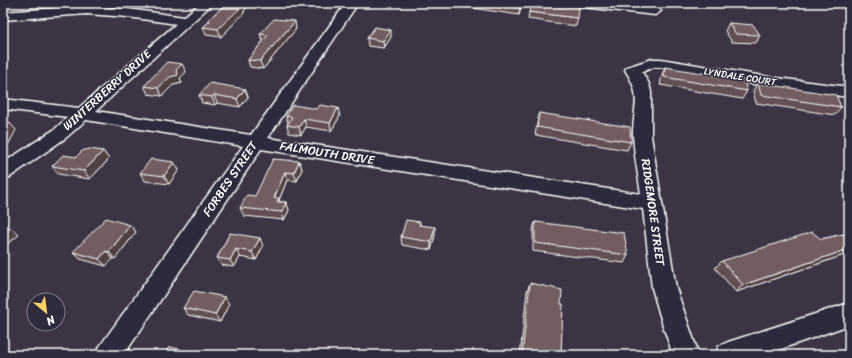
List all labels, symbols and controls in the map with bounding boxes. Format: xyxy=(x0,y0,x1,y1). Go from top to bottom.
street label: WINTERBERRY DRIVE xyxy=(57,43,158,136)
street label: LYNDALE COURT xyxy=(703,62,778,92)
street label: FALMOUTH DRIVE xyxy=(278,135,377,172)
street label: FORBES STREET xyxy=(197,136,264,221)
street label: RIDGEMORE STREET xyxy=(635,157,672,268)
north arrow xyxy=(26,292,66,332)
text: N xyxy=(42,310,59,331)

